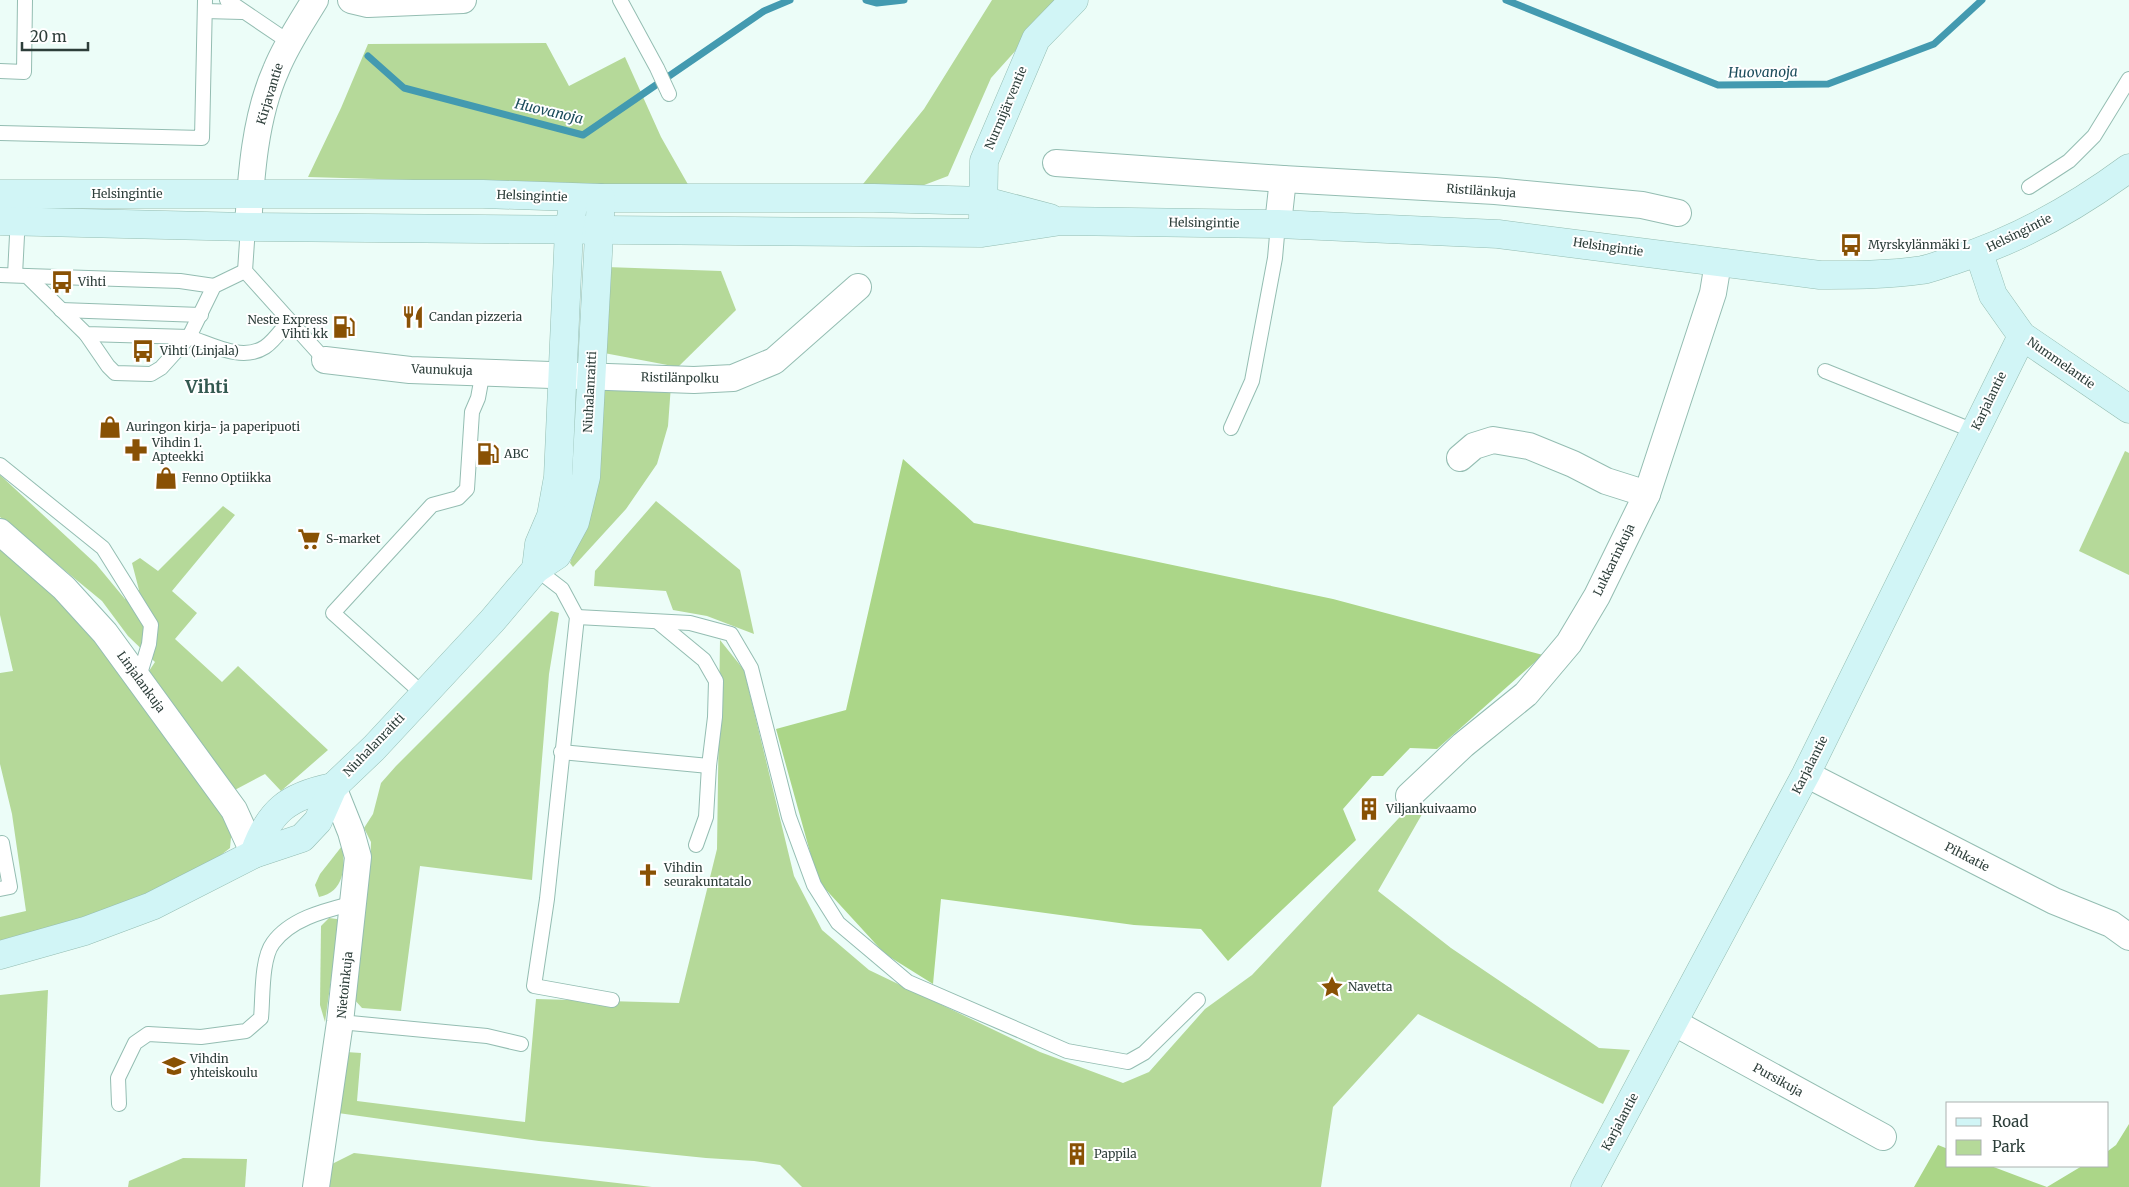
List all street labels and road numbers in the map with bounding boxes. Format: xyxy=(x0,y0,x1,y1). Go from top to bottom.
street label: Kirjavantie xyxy=(253,61,286,126)
street label: Nurmijärventie xyxy=(981,64,1030,152)
street label: Ristilänkuja xyxy=(1446,181,1517,200)
street label: Helsingintie xyxy=(92,186,162,201)
street label: Helsingintie xyxy=(496,187,568,204)
street label: Helsingintie xyxy=(1984,210,2054,255)
street label: Helsingintie xyxy=(1168,214,1240,231)
street label: Helsingintie xyxy=(1572,234,1644,259)
street label: Nummelantie xyxy=(2024,334,2098,391)
street label: Niuhalanraitti xyxy=(580,351,599,433)
street label: Vaunukuja xyxy=(410,361,473,378)
street label: Ristilänpolku xyxy=(641,369,720,386)
street label: Karjalantie xyxy=(1968,369,2009,433)
street label: Lukkarinkuja xyxy=(1590,521,1638,598)
street label: Linjalankuja xyxy=(114,648,169,716)
street label: Niuhalanraitti xyxy=(340,710,407,779)
street label: Karjalantie xyxy=(1788,733,1831,796)
street label: Pihkatie xyxy=(1942,839,1992,874)
street label: Nietoinkuja xyxy=(334,950,356,1019)
street label: Pursikuja xyxy=(1751,1060,1806,1100)
street label: Karjalantie xyxy=(1598,1090,1641,1153)

